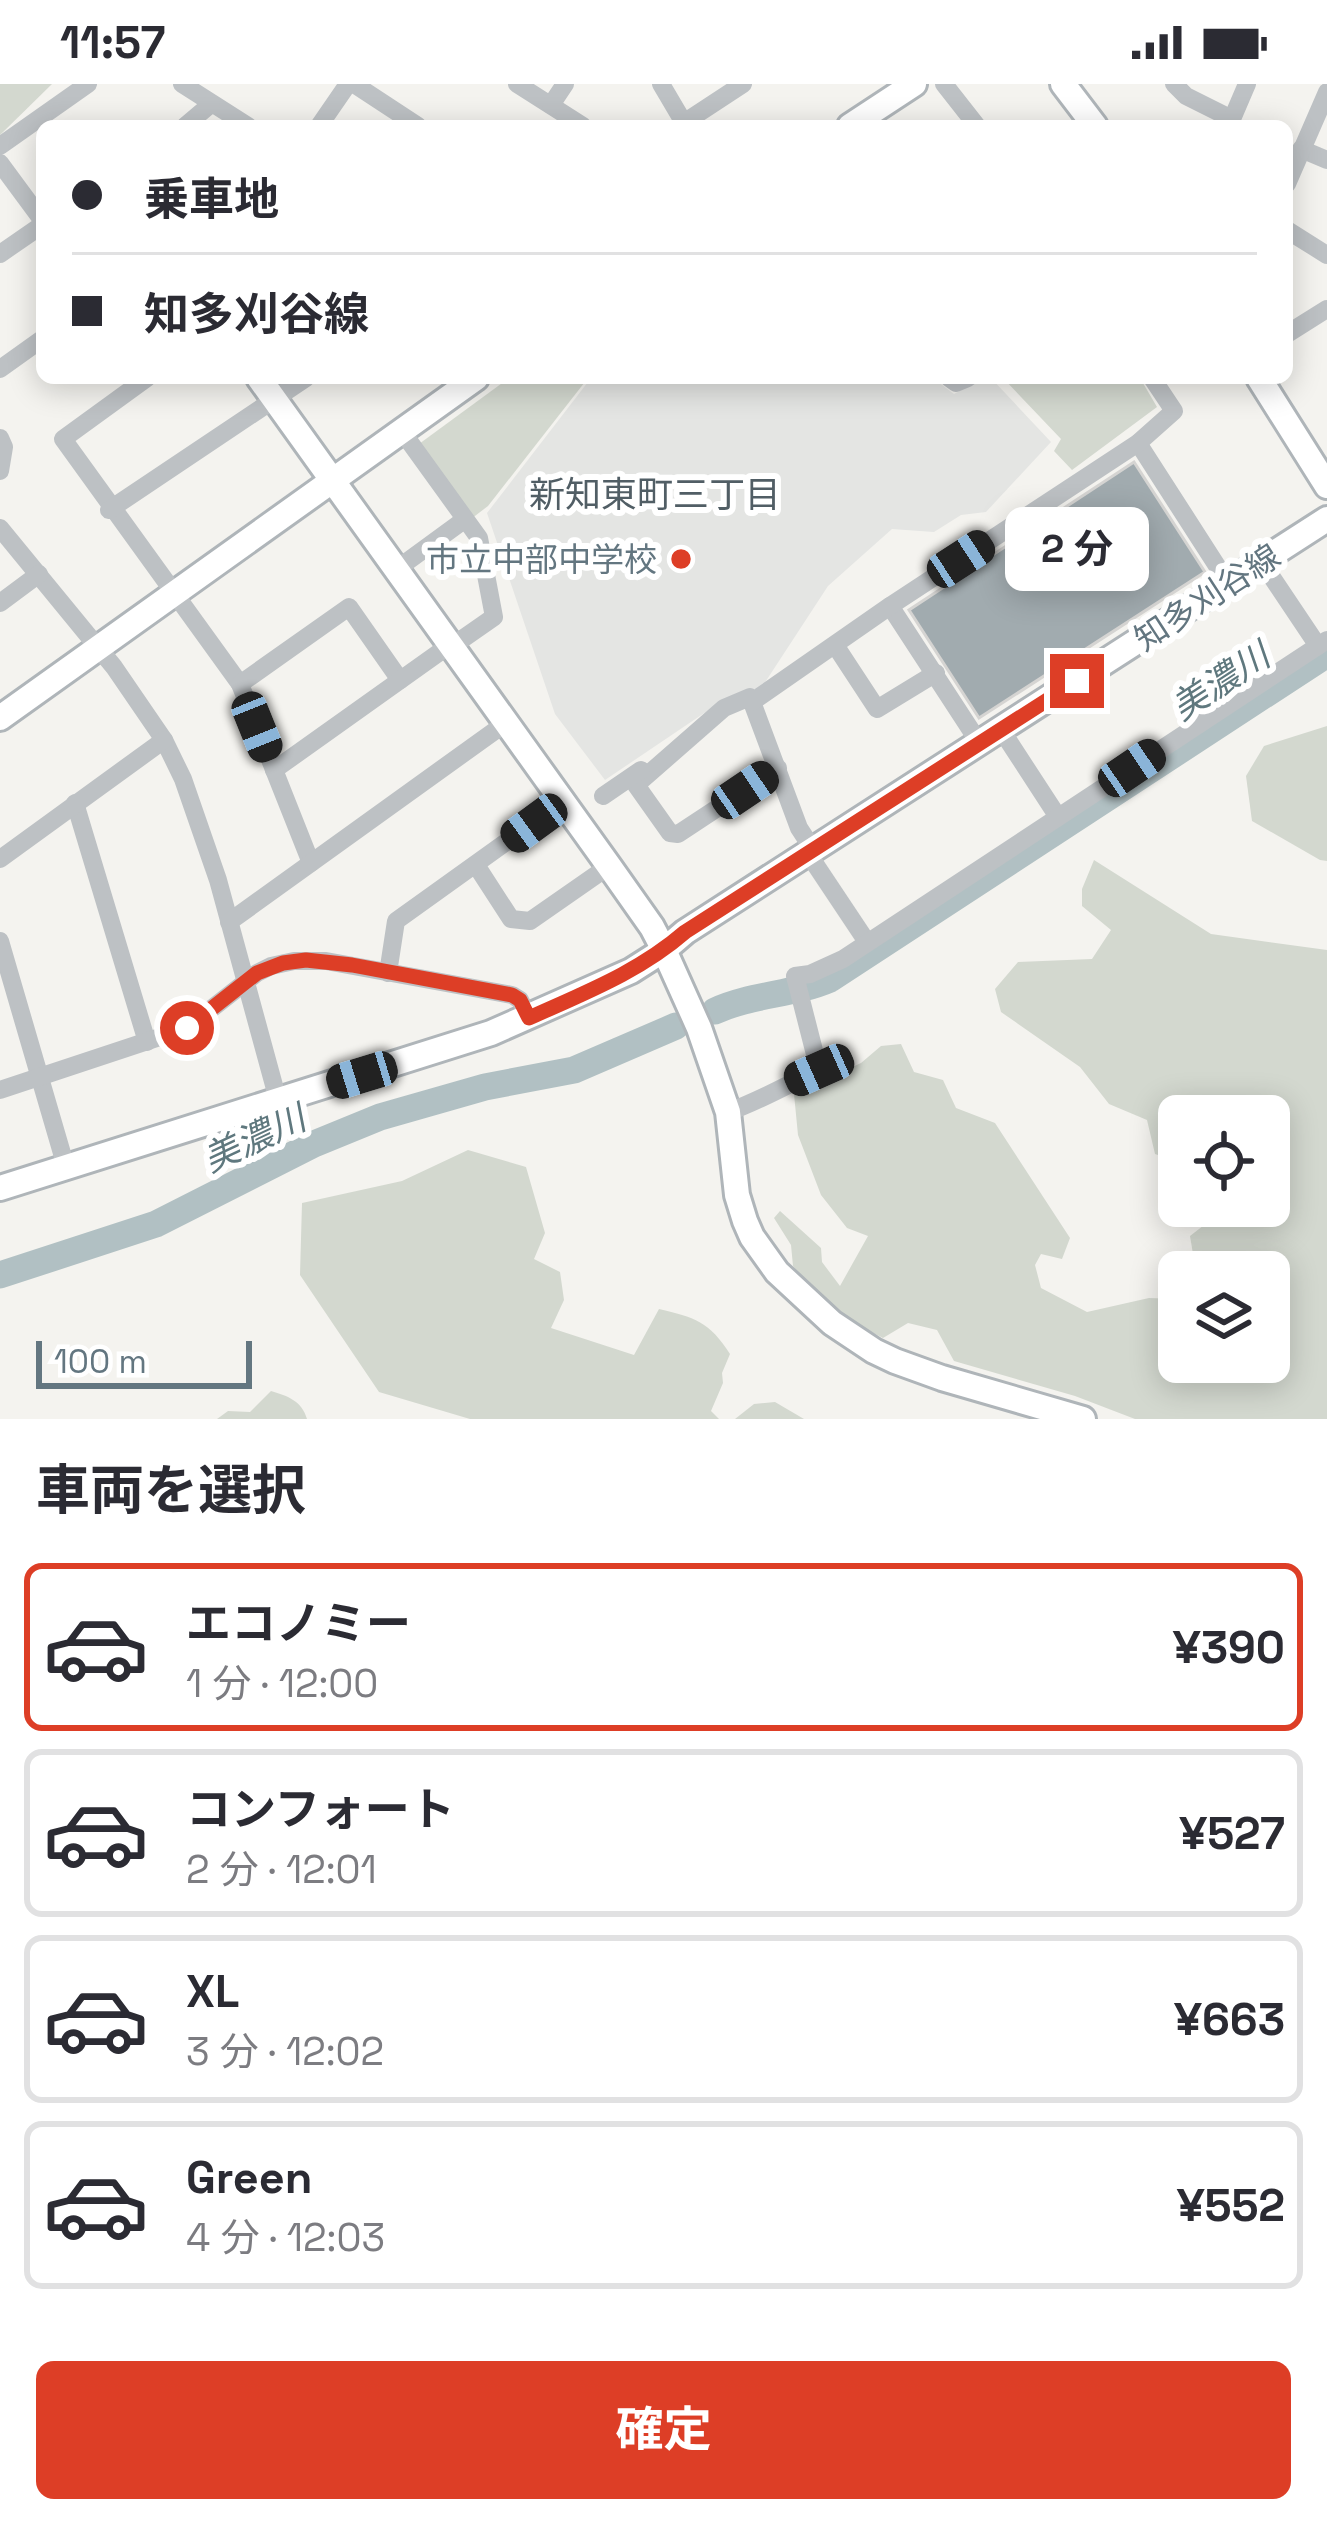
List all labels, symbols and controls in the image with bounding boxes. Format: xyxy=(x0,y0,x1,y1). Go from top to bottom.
text: 11:57 xyxy=(60,14,165,71)
text: 乗車地 xyxy=(144,171,279,228)
text: 知多刈谷線 xyxy=(144,286,369,343)
district label: 新知東町三丁目 xyxy=(529,472,781,518)
callout: 2 分 xyxy=(1005,507,1149,591)
car xyxy=(921,524,1001,594)
text: 2 分 xyxy=(1041,524,1113,573)
street label: 知多刈谷線 xyxy=(1127,535,1288,660)
place label: 市立中部中学校 xyxy=(426,539,657,581)
marker: 市立中部中学校 xyxy=(668,546,694,572)
water label: 美濃川 xyxy=(1163,631,1282,731)
route end xyxy=(1050,654,1104,708)
car xyxy=(227,687,287,767)
car xyxy=(1092,733,1172,803)
car xyxy=(705,755,785,825)
car xyxy=(494,787,574,859)
route start xyxy=(160,1001,214,1055)
car xyxy=(779,1039,859,1101)
car xyxy=(322,1047,402,1103)
water label: 美濃川 xyxy=(196,1094,317,1183)
map controls xyxy=(1158,1095,1290,1383)
button: locate xyxy=(1158,1095,1290,1227)
button: layers xyxy=(1158,1251,1290,1383)
scale bar xyxy=(36,1335,252,1388)
text: 100 m xyxy=(54,1341,147,1383)
text: 車両を選択 xyxy=(36,1456,306,1525)
icon: car xyxy=(42,1593,150,1701)
text: エコノミー xyxy=(186,1595,411,1652)
text: ¥390 xyxy=(1173,1619,1285,1676)
text: 1 分 · 12:00 xyxy=(186,1659,378,1708)
icon: car xyxy=(42,1779,150,1887)
text: コンフォート xyxy=(186,1781,455,1838)
text: ¥527 xyxy=(1179,1805,1285,1862)
text: 2 分 · 12:01 xyxy=(186,1845,377,1894)
text: XL xyxy=(186,1963,239,2020)
icon: car xyxy=(42,1965,150,2073)
text: ¥663 xyxy=(1174,1991,1285,2048)
text: 3 分 · 12:02 xyxy=(186,2027,384,2076)
text: Green xyxy=(186,2149,312,2206)
icon: car xyxy=(42,2151,150,2259)
text: ¥552 xyxy=(1177,2177,1285,2234)
text: 4 分 · 12:03 xyxy=(186,2213,385,2262)
button: 確定 xyxy=(36,2361,1291,2499)

